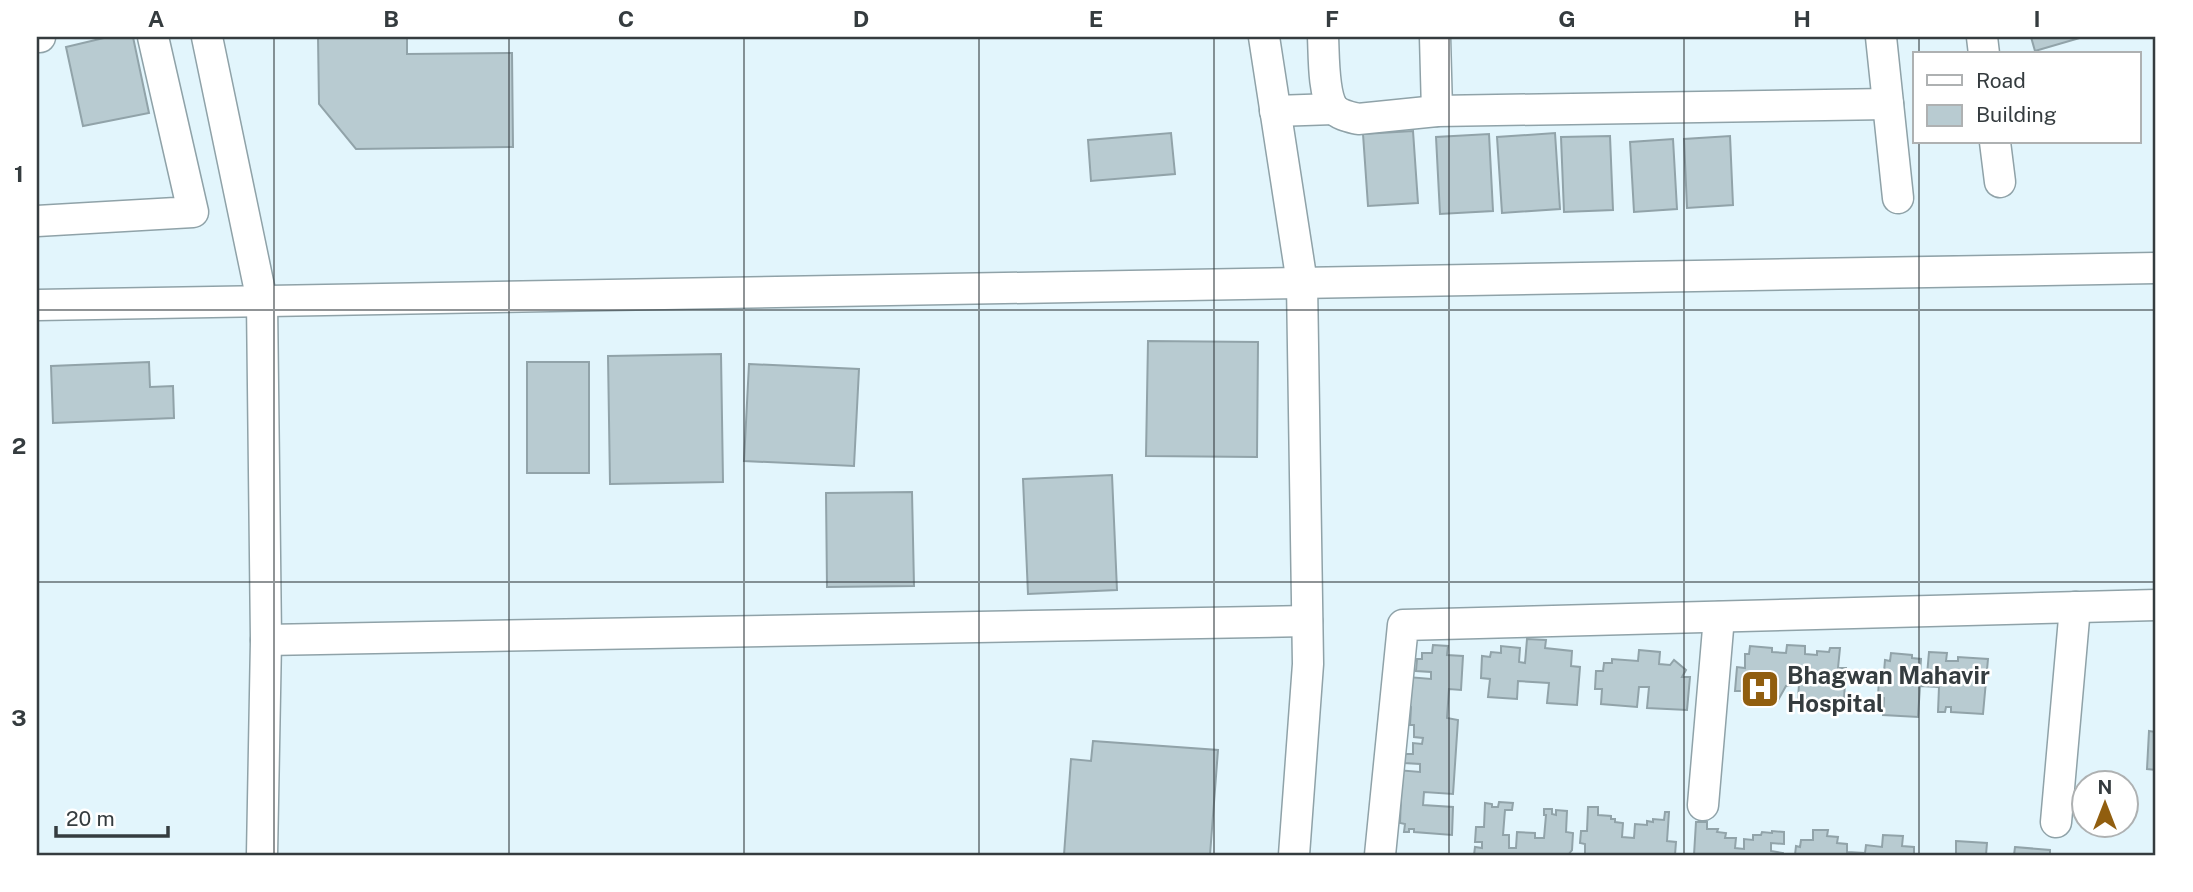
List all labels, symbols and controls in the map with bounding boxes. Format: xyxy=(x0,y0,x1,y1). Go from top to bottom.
text: A xyxy=(148,5,165,32)
text: B xyxy=(383,5,399,32)
text: C xyxy=(618,5,634,32)
text: D xyxy=(853,5,869,32)
text: E xyxy=(1089,5,1103,32)
text: F xyxy=(1325,5,1339,32)
text: G xyxy=(1558,5,1576,32)
text: H xyxy=(1793,5,1811,32)
text: I xyxy=(2033,5,2041,32)
legend xyxy=(1913,52,2140,144)
text: Road xyxy=(1976,68,2026,93)
text: Building xyxy=(1976,102,2057,127)
text: 1 xyxy=(14,160,24,187)
text: 2 xyxy=(12,432,26,459)
place label: Bhagwan Mahavir Hospital xyxy=(1787,661,1990,717)
hospital icon: Bhagwan Mahavir Hospital xyxy=(1739,668,1781,710)
text: 3 xyxy=(11,704,27,731)
north arrow xyxy=(2070,770,2140,840)
text: N xyxy=(2098,776,2112,798)
scale bar xyxy=(56,794,168,838)
text: 20 m xyxy=(66,806,115,831)

